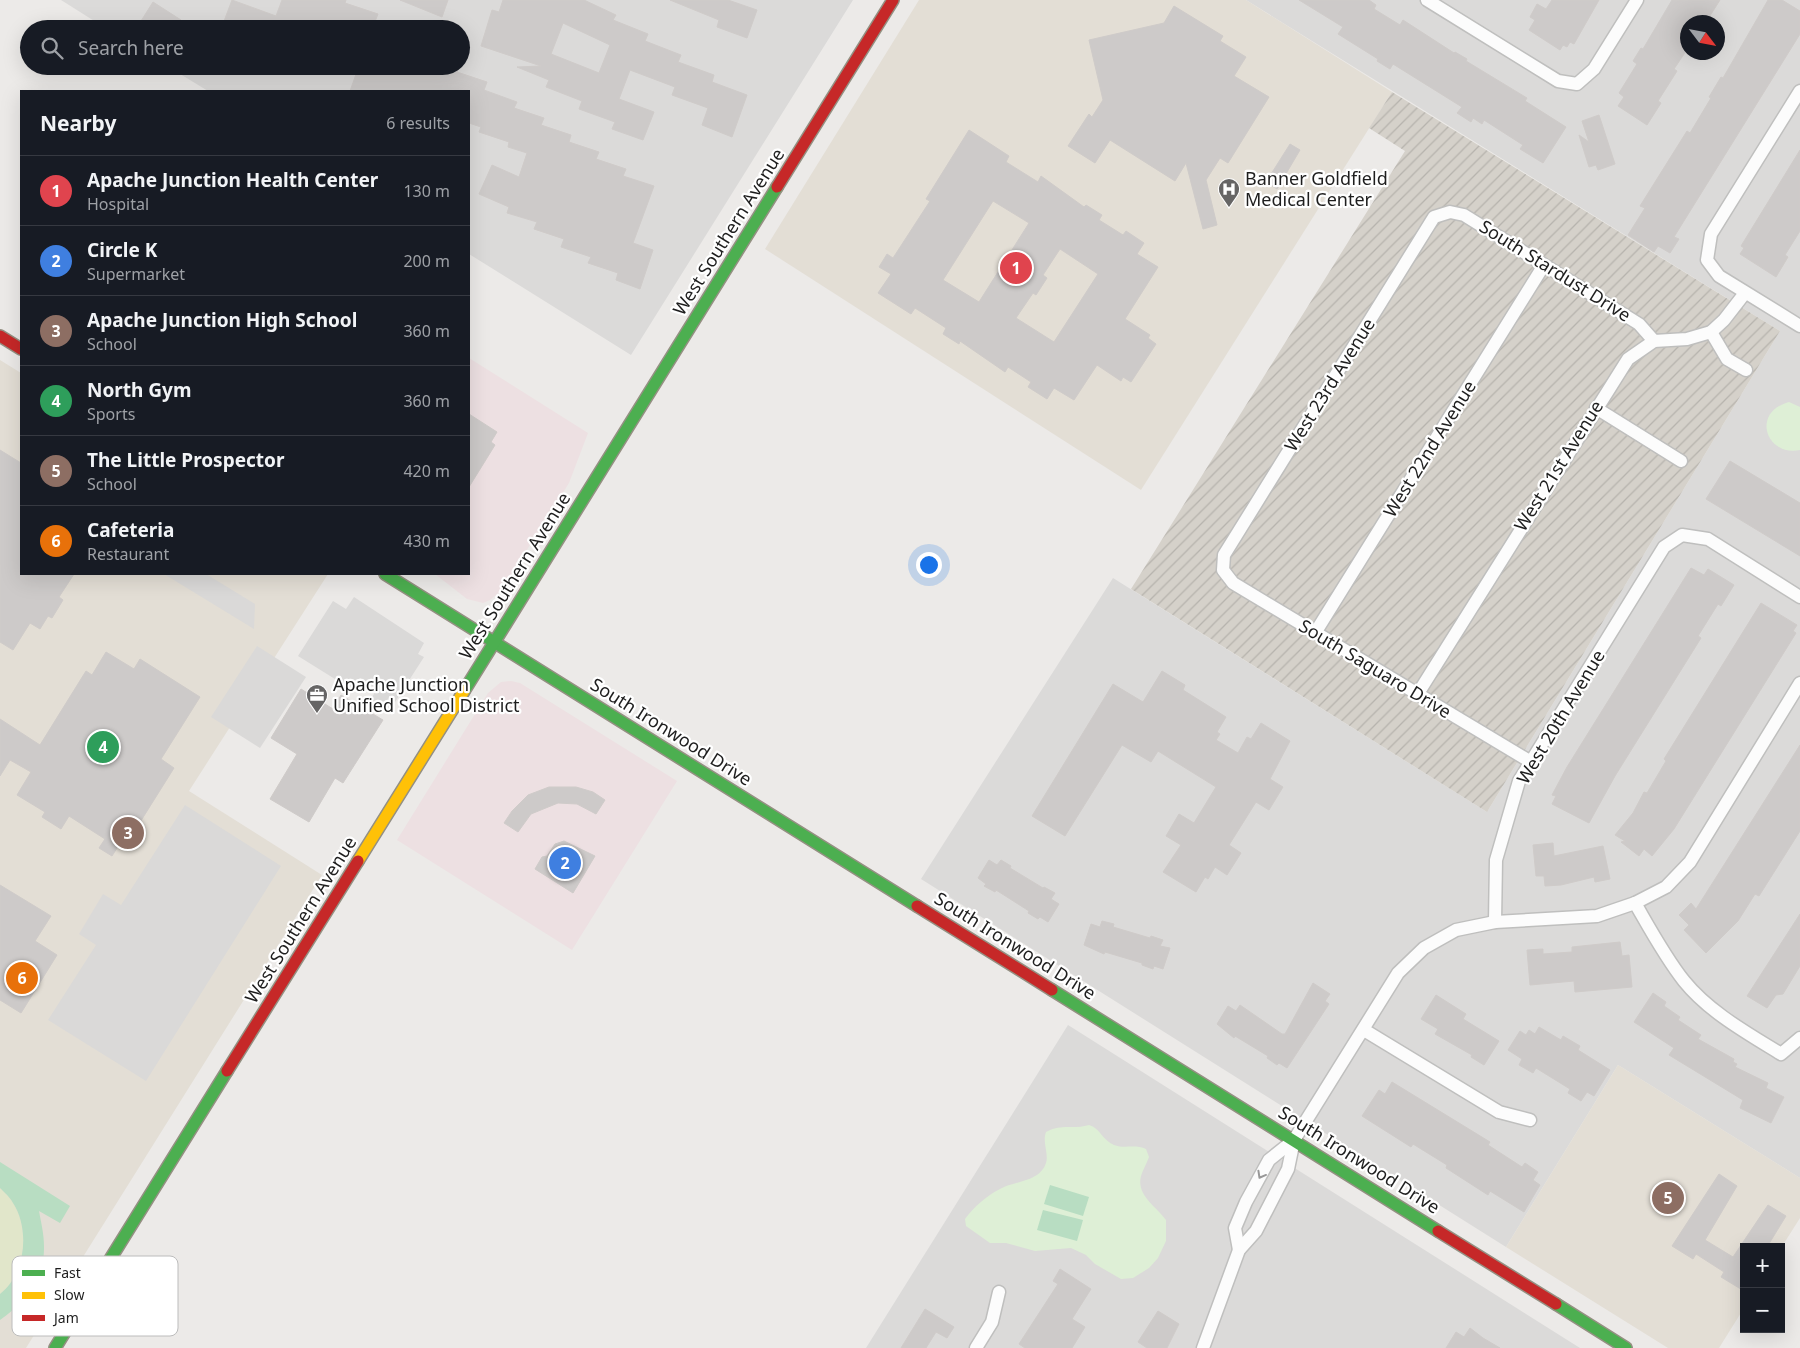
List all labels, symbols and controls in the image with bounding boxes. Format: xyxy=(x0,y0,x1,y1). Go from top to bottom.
north arrow xyxy=(1680,15,1725,60)
search box xyxy=(20,20,470,75)
icon: search xyxy=(38,34,66,62)
text: Search here xyxy=(78,35,184,61)
text: Nearby xyxy=(40,109,116,137)
text: 6 results xyxy=(386,112,450,134)
street label: West Southern Avenue xyxy=(667,144,789,319)
place label: Banner Goldfield Medical Center xyxy=(1245,166,1388,211)
text: Apache Junction Health Center xyxy=(87,167,378,193)
hospital icon: Banner Goldfield Medical Center xyxy=(1217,177,1241,208)
text: 1 xyxy=(51,180,61,202)
text: 130 m xyxy=(403,180,450,202)
text: Hospital xyxy=(87,193,149,215)
street label: South Stardust Drive xyxy=(1475,214,1636,327)
text: Circle K xyxy=(87,237,157,263)
pin: 1 xyxy=(1000,249,1032,287)
text: 2 xyxy=(51,250,61,272)
text: 200 m xyxy=(403,250,450,272)
text: Supermarket xyxy=(87,263,185,285)
text: Apache Junction High School xyxy=(87,307,357,333)
street label: West 23rd Avenue xyxy=(1278,313,1380,456)
text: 3 xyxy=(51,320,61,342)
text: 360 m xyxy=(403,320,450,342)
text: School xyxy=(87,333,137,355)
street label: West 22nd Avenue xyxy=(1377,376,1481,521)
text: North Gym xyxy=(87,377,191,403)
text: 4 xyxy=(51,390,61,412)
text: 360 m xyxy=(403,390,450,412)
street label: West 21st Avenue xyxy=(1508,396,1608,535)
text: Sports xyxy=(87,403,135,425)
text: The Little Prospector xyxy=(87,447,284,473)
text: 5 xyxy=(51,460,61,482)
text: 420 m xyxy=(403,460,450,482)
text: School xyxy=(87,473,137,495)
street label: West Southern Avenue xyxy=(453,488,575,663)
text: Cafeteria xyxy=(87,517,174,543)
text: 6 xyxy=(51,530,61,552)
text: 430 m xyxy=(403,530,450,552)
text: Restaurant xyxy=(87,543,169,565)
your location xyxy=(916,552,942,578)
street label: South Saguaro Drive xyxy=(1295,613,1456,723)
street label: West 20th Avenue xyxy=(1511,645,1610,788)
place label: Apache Junction Unified School District xyxy=(333,672,520,717)
street label: South Ironwood Drive xyxy=(586,672,757,791)
office icon: Apache Junction Unified School District xyxy=(305,683,329,714)
pin: 4 xyxy=(87,728,119,766)
pin: 3 xyxy=(112,814,144,852)
street label: West Southern Avenue xyxy=(239,832,361,1007)
pin: 2 xyxy=(549,844,581,882)
street label: South Ironwood Drive xyxy=(930,886,1101,1005)
pin: 6 xyxy=(6,959,38,997)
street label: South Ironwood Drive xyxy=(1274,1100,1445,1219)
one-way arrow xyxy=(1257,1170,1267,1179)
pin: 5 xyxy=(1652,1179,1684,1217)
map controls xyxy=(1740,1243,1785,1333)
button: + xyxy=(1740,1243,1785,1288)
legend xyxy=(12,1256,178,1336)
text: Fast xyxy=(54,1263,81,1282)
text: Slow xyxy=(54,1285,85,1304)
button: − xyxy=(1740,1288,1785,1333)
text: Jam xyxy=(52,1308,79,1327)

